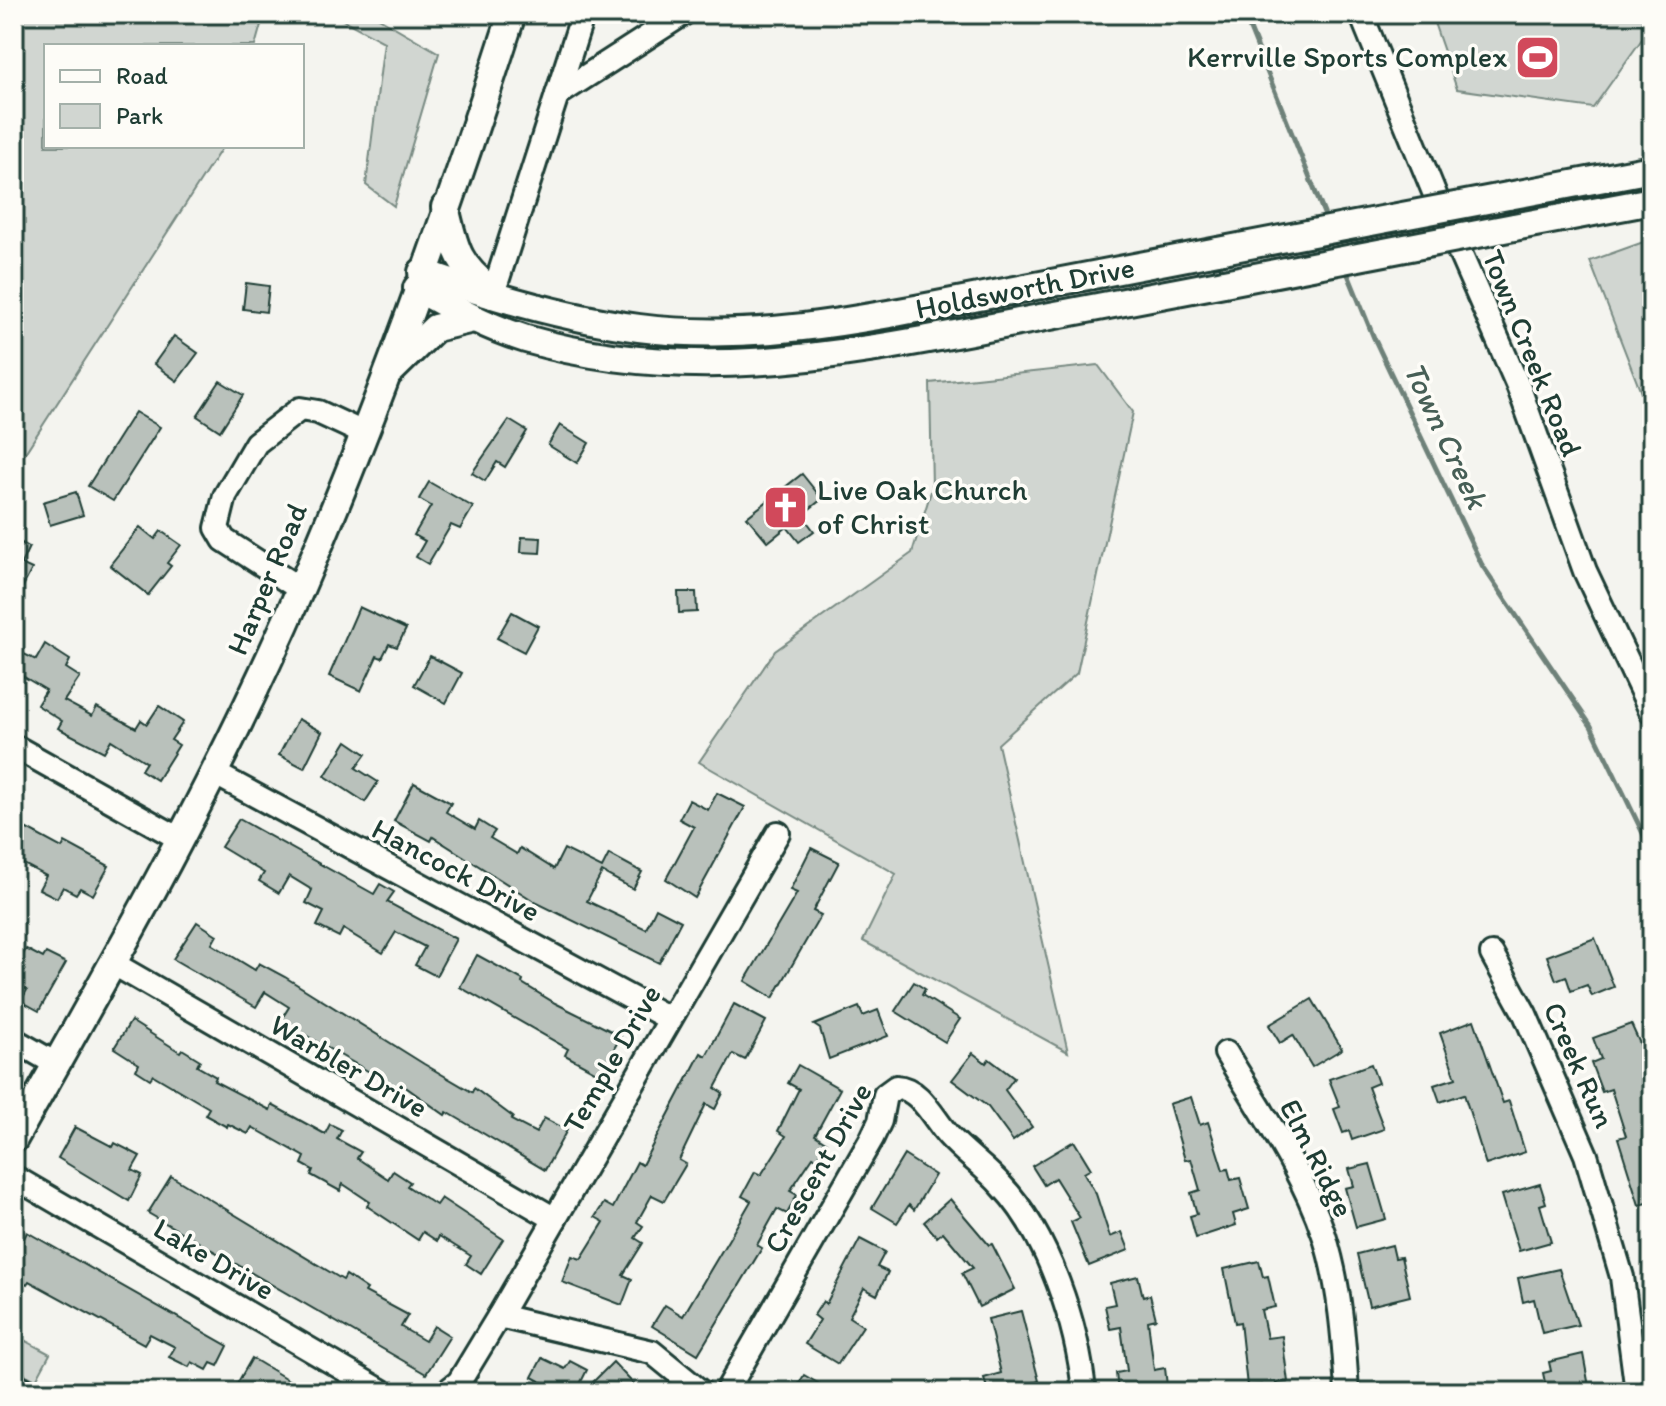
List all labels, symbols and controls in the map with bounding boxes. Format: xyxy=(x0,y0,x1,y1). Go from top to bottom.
sports icon: Kerrville Sports Complex xyxy=(1514,33,1562,81)
place label: Kerrville Sports Complex xyxy=(1187,38,1507,75)
legend xyxy=(44,44,304,148)
text: Road xyxy=(116,61,168,90)
text: Park xyxy=(116,101,163,130)
street label: Town Creek Road xyxy=(1474,244,1591,461)
street label: Holdsworth Drive xyxy=(912,248,1138,327)
water label: Town Creek xyxy=(1395,356,1497,516)
place label: Live Oak Church of Christ xyxy=(817,471,1027,542)
church icon: Live Oak Church of Christ xyxy=(762,483,810,531)
street label: Harper Road xyxy=(218,497,315,660)
street label: Hancock Drive xyxy=(366,810,547,929)
street label: Temple Drive xyxy=(554,978,669,1140)
street label: Creek Run xyxy=(1535,996,1624,1133)
street label: Warbler Drive xyxy=(264,1006,435,1126)
street label: Crescent Drive xyxy=(755,1076,880,1260)
street label: Elm Ridge xyxy=(1272,1092,1363,1223)
street label: Lake Drive xyxy=(147,1209,281,1308)

